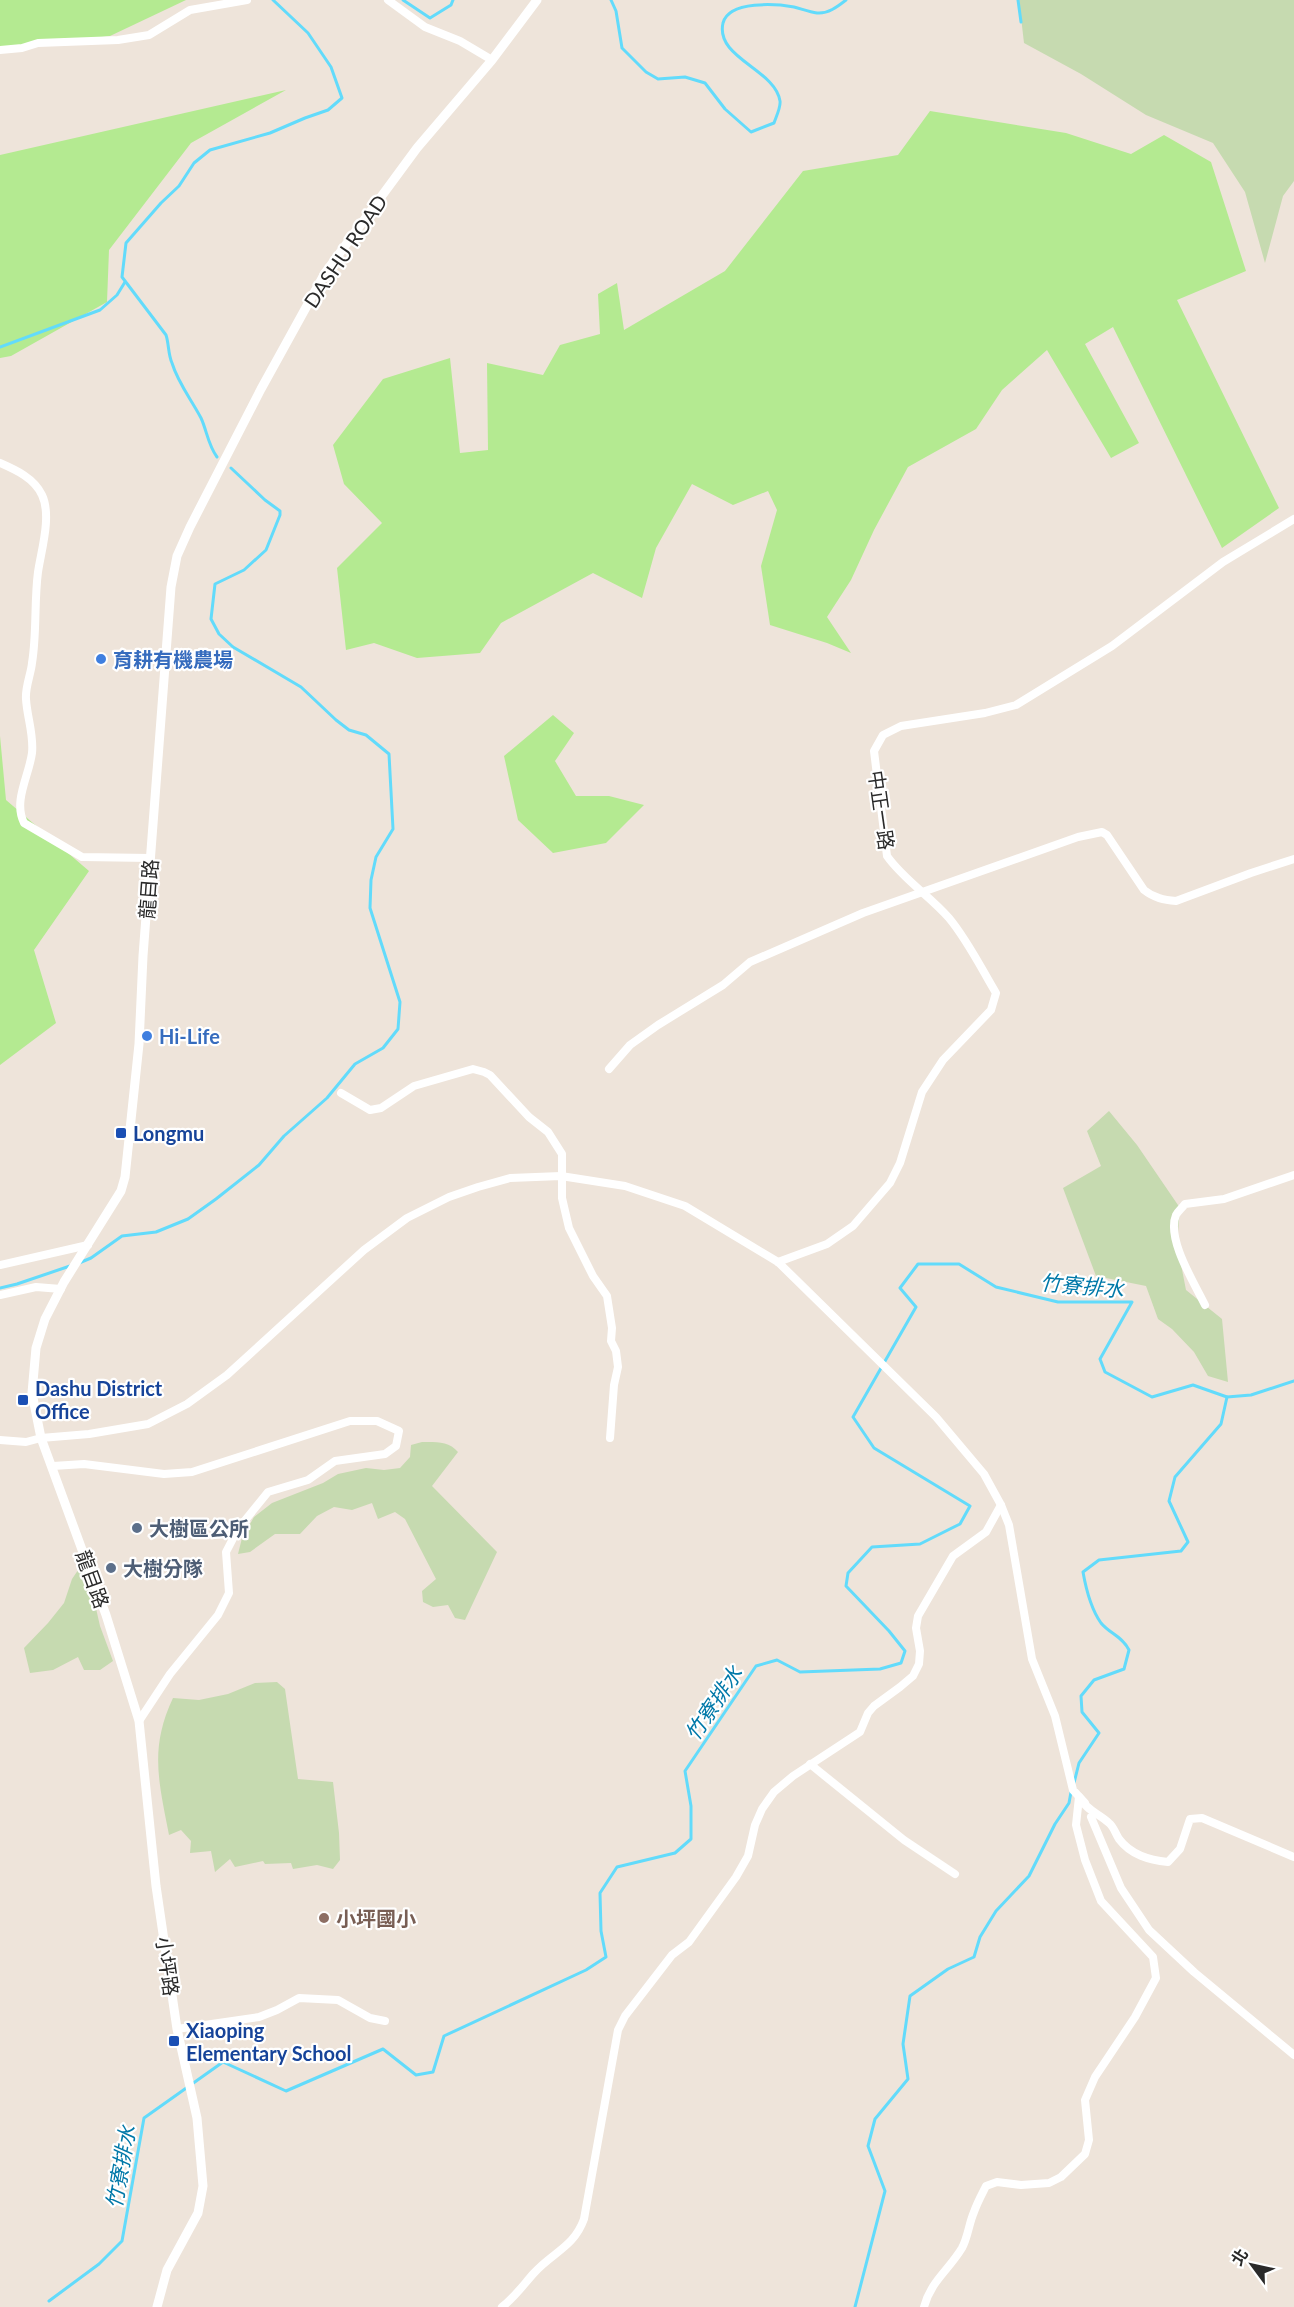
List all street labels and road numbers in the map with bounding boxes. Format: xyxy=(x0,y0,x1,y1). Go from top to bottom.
street label: DASHU ROAD xyxy=(298,190,392,312)
street label: 中正一路 xyxy=(865,769,899,851)
street label: 龍目路 xyxy=(134,858,162,920)
street label: 龍目路 xyxy=(71,1547,115,1611)
street label: 小坪路 xyxy=(152,1935,184,1997)

